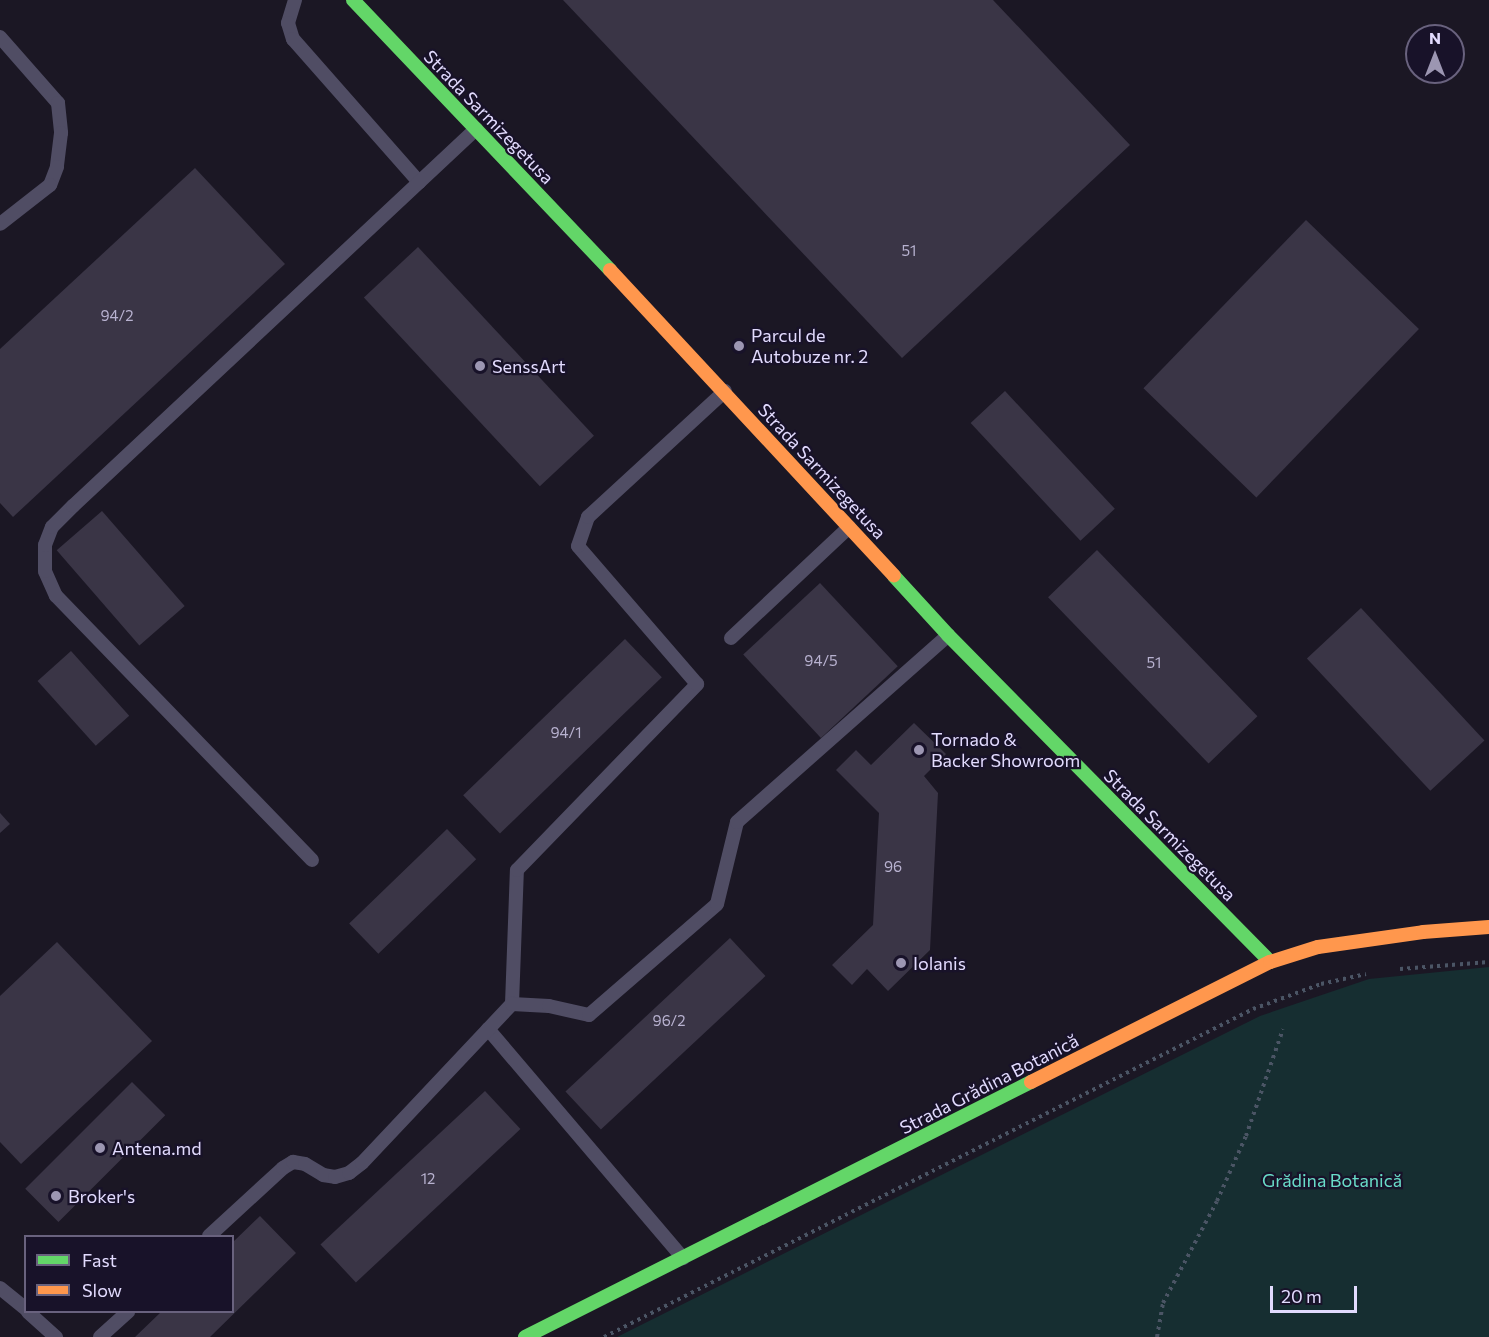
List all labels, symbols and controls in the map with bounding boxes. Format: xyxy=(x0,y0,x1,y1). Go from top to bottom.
north arrow xyxy=(1405,24,1465,84)
text: N xyxy=(1429,28,1441,47)
street label: Strada Sarmizegetusa xyxy=(420,46,558,188)
house number: 51 xyxy=(901,242,917,260)
house number: 94/2 xyxy=(100,307,134,325)
place label: Parcul de Autobuze nr. 2 xyxy=(751,325,868,368)
marker: Parcul de Autobuze nr. 2 xyxy=(732,339,746,353)
place label: SenssArt xyxy=(492,355,566,377)
marker: SenssArt xyxy=(473,359,487,373)
street label: Strada Sarmizegetusa xyxy=(754,399,890,543)
house number: 94/5 xyxy=(804,652,838,670)
house number: 51 xyxy=(1146,654,1162,672)
house number: 94/1 xyxy=(550,724,582,742)
place label: Tornado & Backer Showroom xyxy=(931,729,1080,771)
marker: Tornado & Backer Showroom xyxy=(912,743,926,757)
street label: Strada Sarmizegetusa xyxy=(1100,765,1240,905)
house number: 96 xyxy=(884,858,902,876)
place label: Iolanis xyxy=(913,952,966,974)
marker: Iolanis xyxy=(894,956,908,970)
house number: 96/2 xyxy=(653,1012,685,1030)
street label: Strada Grădina Botanică xyxy=(896,1030,1082,1138)
place label: Antena.md xyxy=(112,1137,202,1159)
marker: Antena.md xyxy=(93,1141,107,1155)
park label: Grădina Botanică xyxy=(1262,1169,1402,1191)
house number: 12 xyxy=(421,1170,435,1188)
place label: Broker's xyxy=(68,1185,135,1207)
marker: Broker's xyxy=(49,1189,63,1203)
legend xyxy=(24,1235,234,1313)
text: Fast xyxy=(82,1249,117,1271)
scale bar xyxy=(1273,1274,1360,1312)
text: Slow xyxy=(82,1279,122,1301)
text: 20 m xyxy=(1281,1285,1322,1307)

